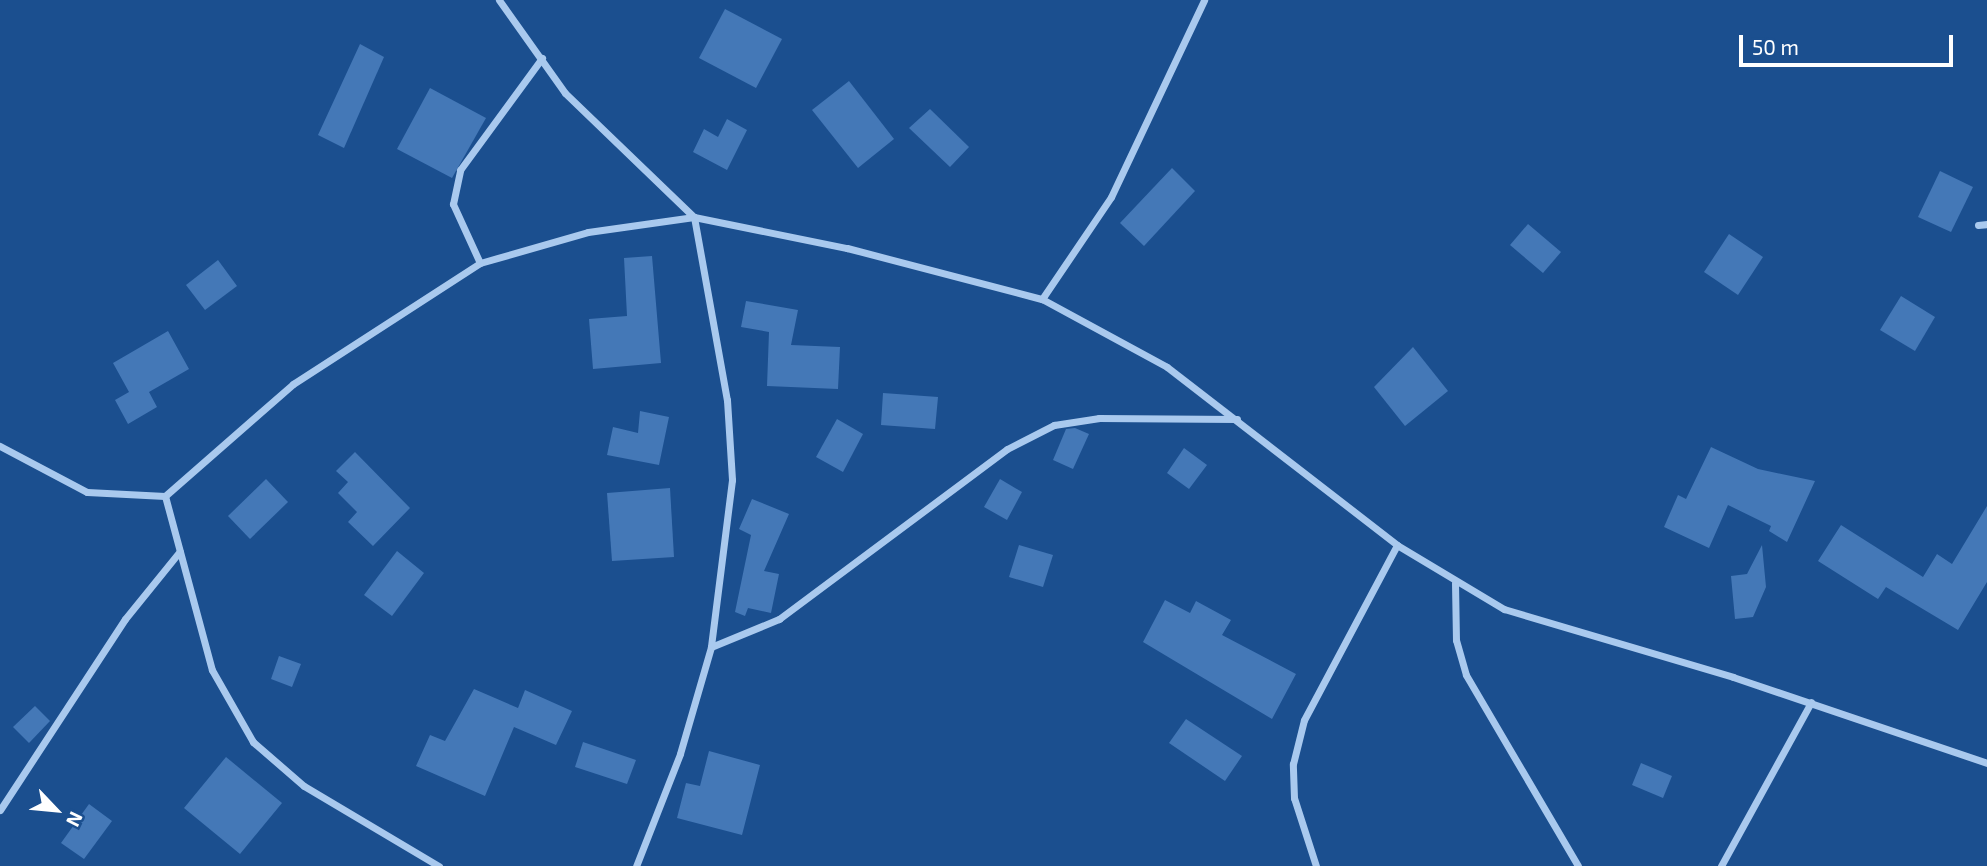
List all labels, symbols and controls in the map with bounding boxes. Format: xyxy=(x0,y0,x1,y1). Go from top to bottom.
scale bar xyxy=(1742,21,1955,65)
text: 50 m xyxy=(1752,34,1799,59)
north arrow xyxy=(21,775,91,845)
text: N xyxy=(62,808,89,831)

